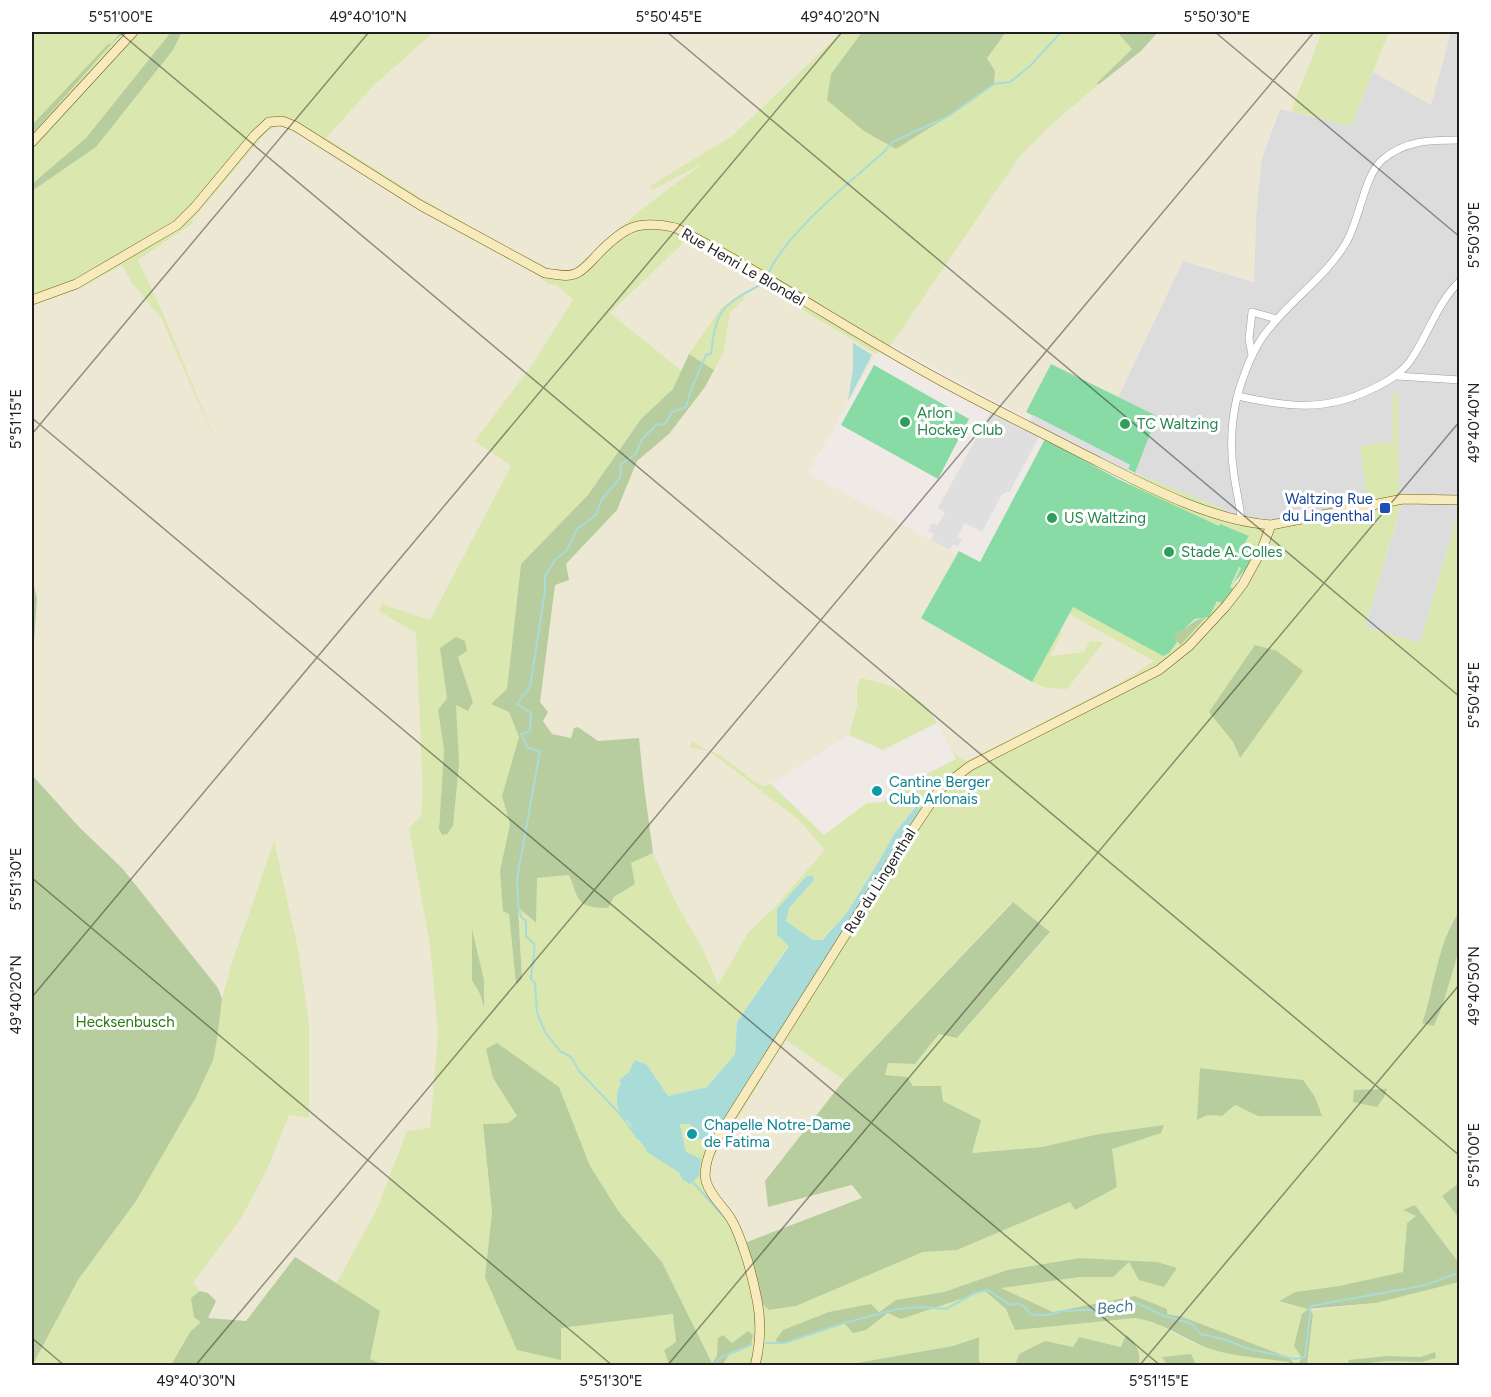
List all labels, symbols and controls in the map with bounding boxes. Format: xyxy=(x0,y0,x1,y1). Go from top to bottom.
text: 5°51'00"E xyxy=(89,8,153,26)
text: 49°40'10"N xyxy=(329,8,407,26)
text: 5°50'45"E xyxy=(635,8,703,26)
text: 49°40'20"N xyxy=(800,8,880,26)
text: 5°50'30"E xyxy=(1184,8,1250,26)
text: 5°50'30"E xyxy=(1465,202,1483,268)
street label: Rue Henri Le Blondel xyxy=(678,224,808,310)
text: 49°40'40"N xyxy=(1465,383,1483,463)
text: 5°51'15"E xyxy=(7,389,25,449)
place label: Arlon Hockey Club xyxy=(917,404,1003,439)
marker: Arlon Hockey Club xyxy=(898,415,912,429)
place label: TC Waltzing xyxy=(1137,415,1218,433)
marker: TC Waltzing xyxy=(1118,417,1132,431)
place label: Waltzing Rue du Lingenthal xyxy=(1282,490,1373,525)
marker: Waltzing Rue du Lingenthal xyxy=(1378,501,1392,515)
place label: US Waltzing xyxy=(1064,509,1146,527)
marker: US Waltzing xyxy=(1045,511,1059,525)
place label: Stade A. Colles xyxy=(1181,543,1282,561)
marker: Stade A. Colles xyxy=(1162,545,1176,559)
text: 5°50'45"E xyxy=(1465,661,1483,729)
place label: Cantine Berger Club Arlonais xyxy=(889,773,990,808)
marker: Cantine Berger Club Arlonais xyxy=(870,784,884,798)
street label: Rue du Lingenthal xyxy=(840,825,920,937)
text: 5°51'30"E xyxy=(7,847,25,911)
text: 49°40'50"N xyxy=(1465,946,1483,1026)
text: 49°40'20"N xyxy=(7,955,25,1035)
park label: Hecksenbusch xyxy=(75,1013,175,1031)
place label: Chapelle Notre-Dame de Fatima xyxy=(704,1116,851,1151)
text: 5°51'00"E xyxy=(1465,1123,1483,1187)
marker: Chapelle Notre-Dame de Fatima xyxy=(685,1127,699,1141)
water label: Bech xyxy=(1096,1296,1134,1318)
text: 49°40'30"N xyxy=(156,1372,236,1390)
text: 5°51'30"E xyxy=(579,1372,643,1390)
text: 5°51'15"E xyxy=(1129,1372,1189,1390)

